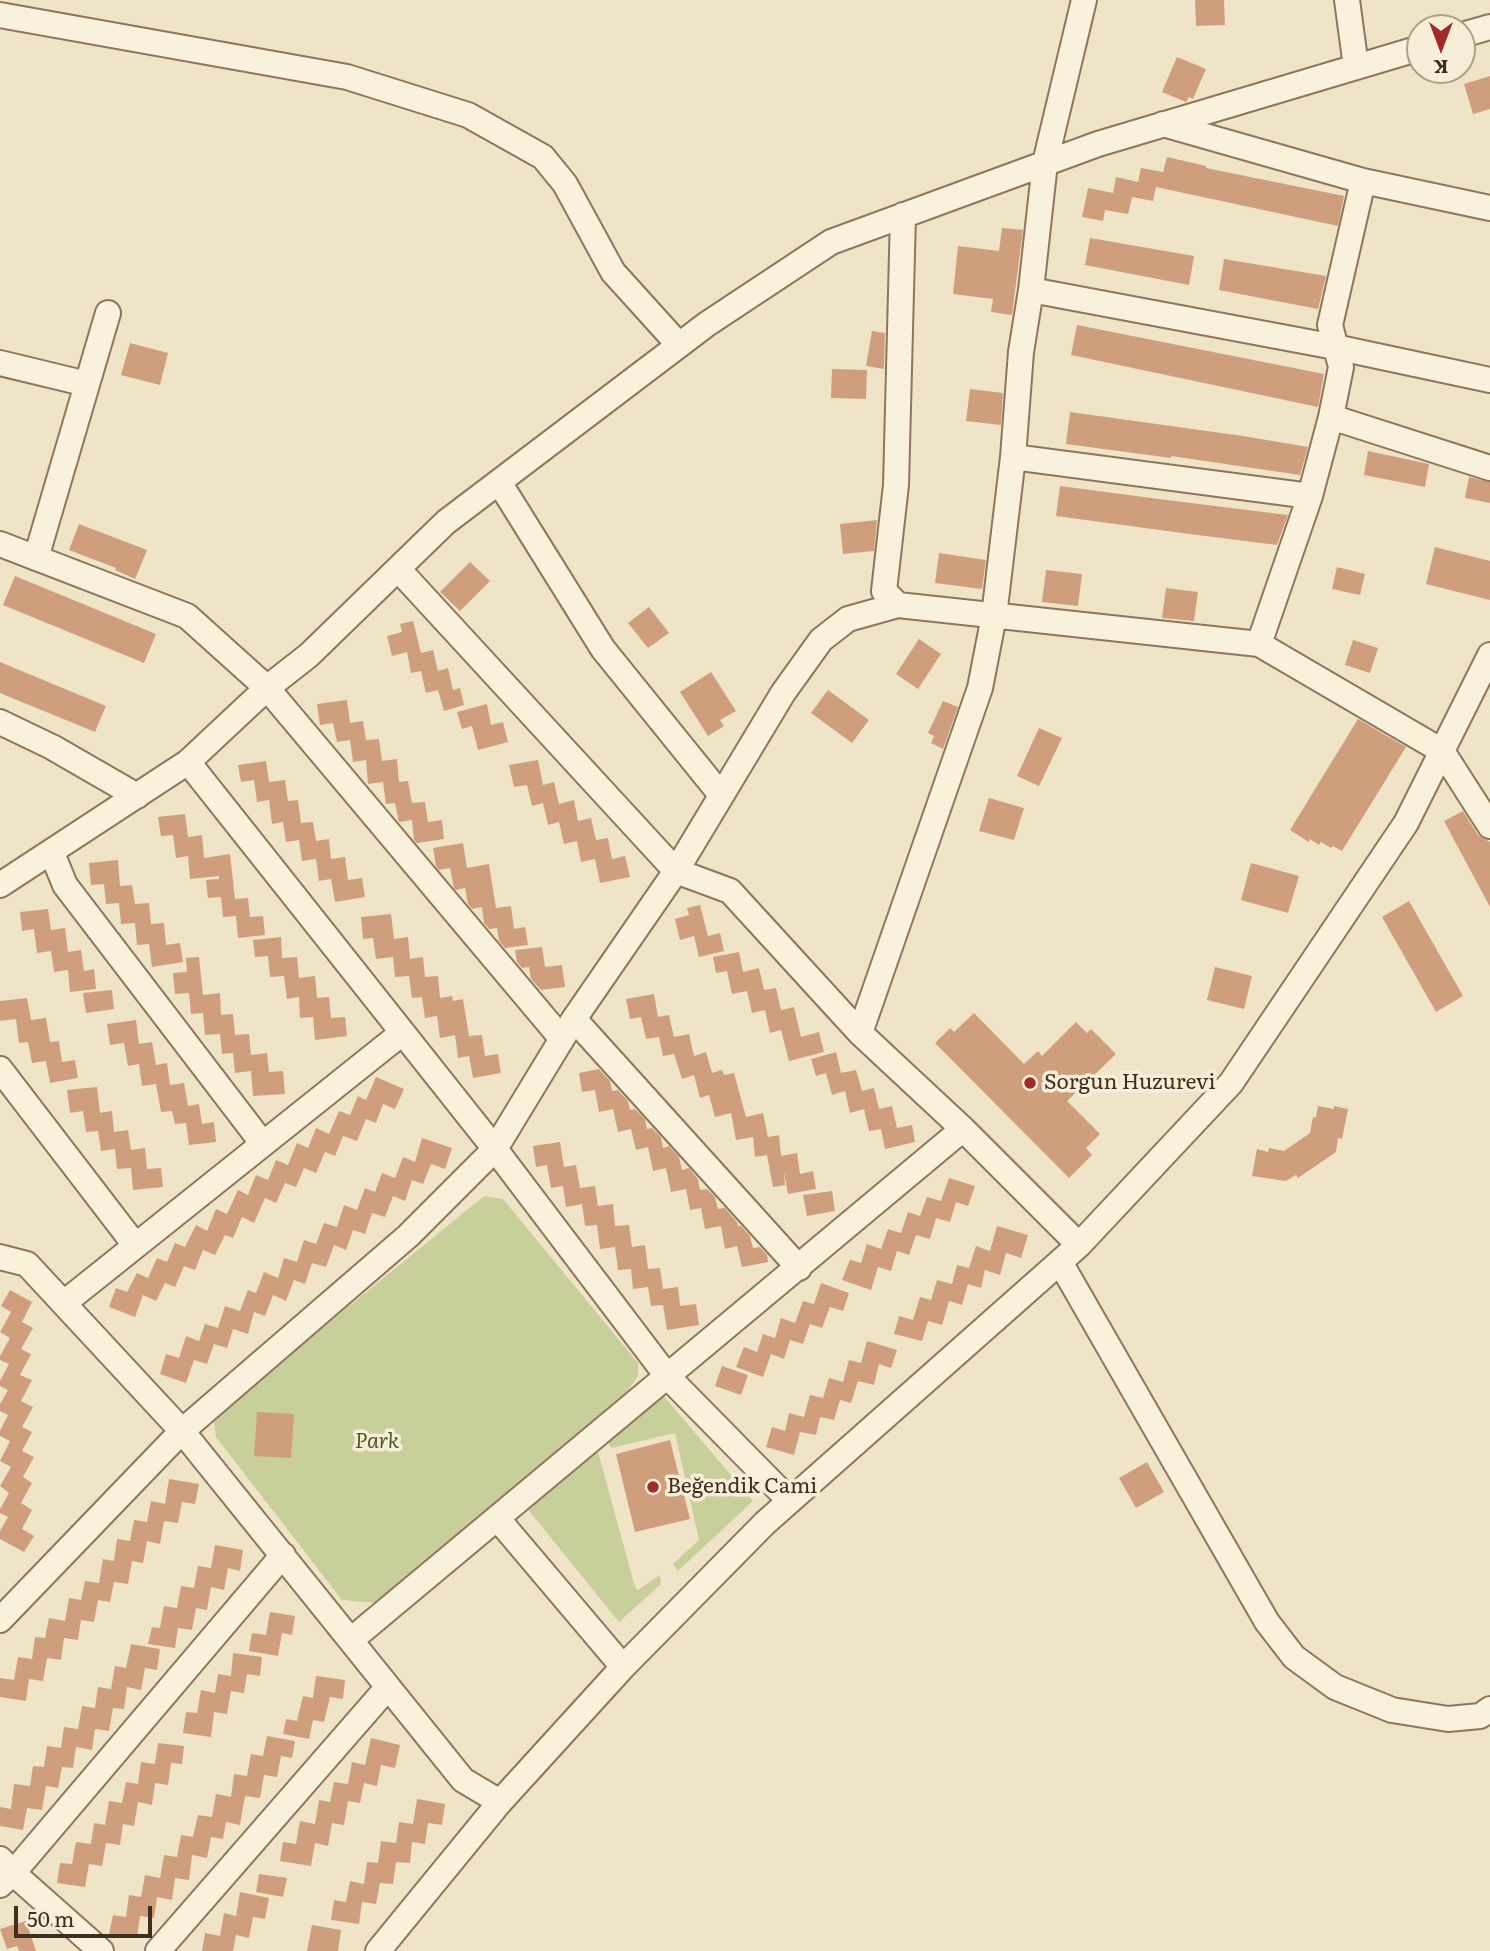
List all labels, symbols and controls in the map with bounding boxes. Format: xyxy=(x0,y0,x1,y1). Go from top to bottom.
north arrow xyxy=(1406,14,1476,84)
text: K xyxy=(1434,54,1448,82)
place label: Sorgun Huzurevi xyxy=(1044,1070,1215,1096)
marker: Sorgun Huzurevi xyxy=(1022,1075,1038,1091)
park label: Park xyxy=(355,1429,399,1455)
place label: Beğendik Cami xyxy=(667,1474,817,1500)
marker: Beğendik Cami xyxy=(645,1479,661,1495)
scale bar xyxy=(18,1892,156,1936)
text: 50 m xyxy=(27,1902,74,1933)

